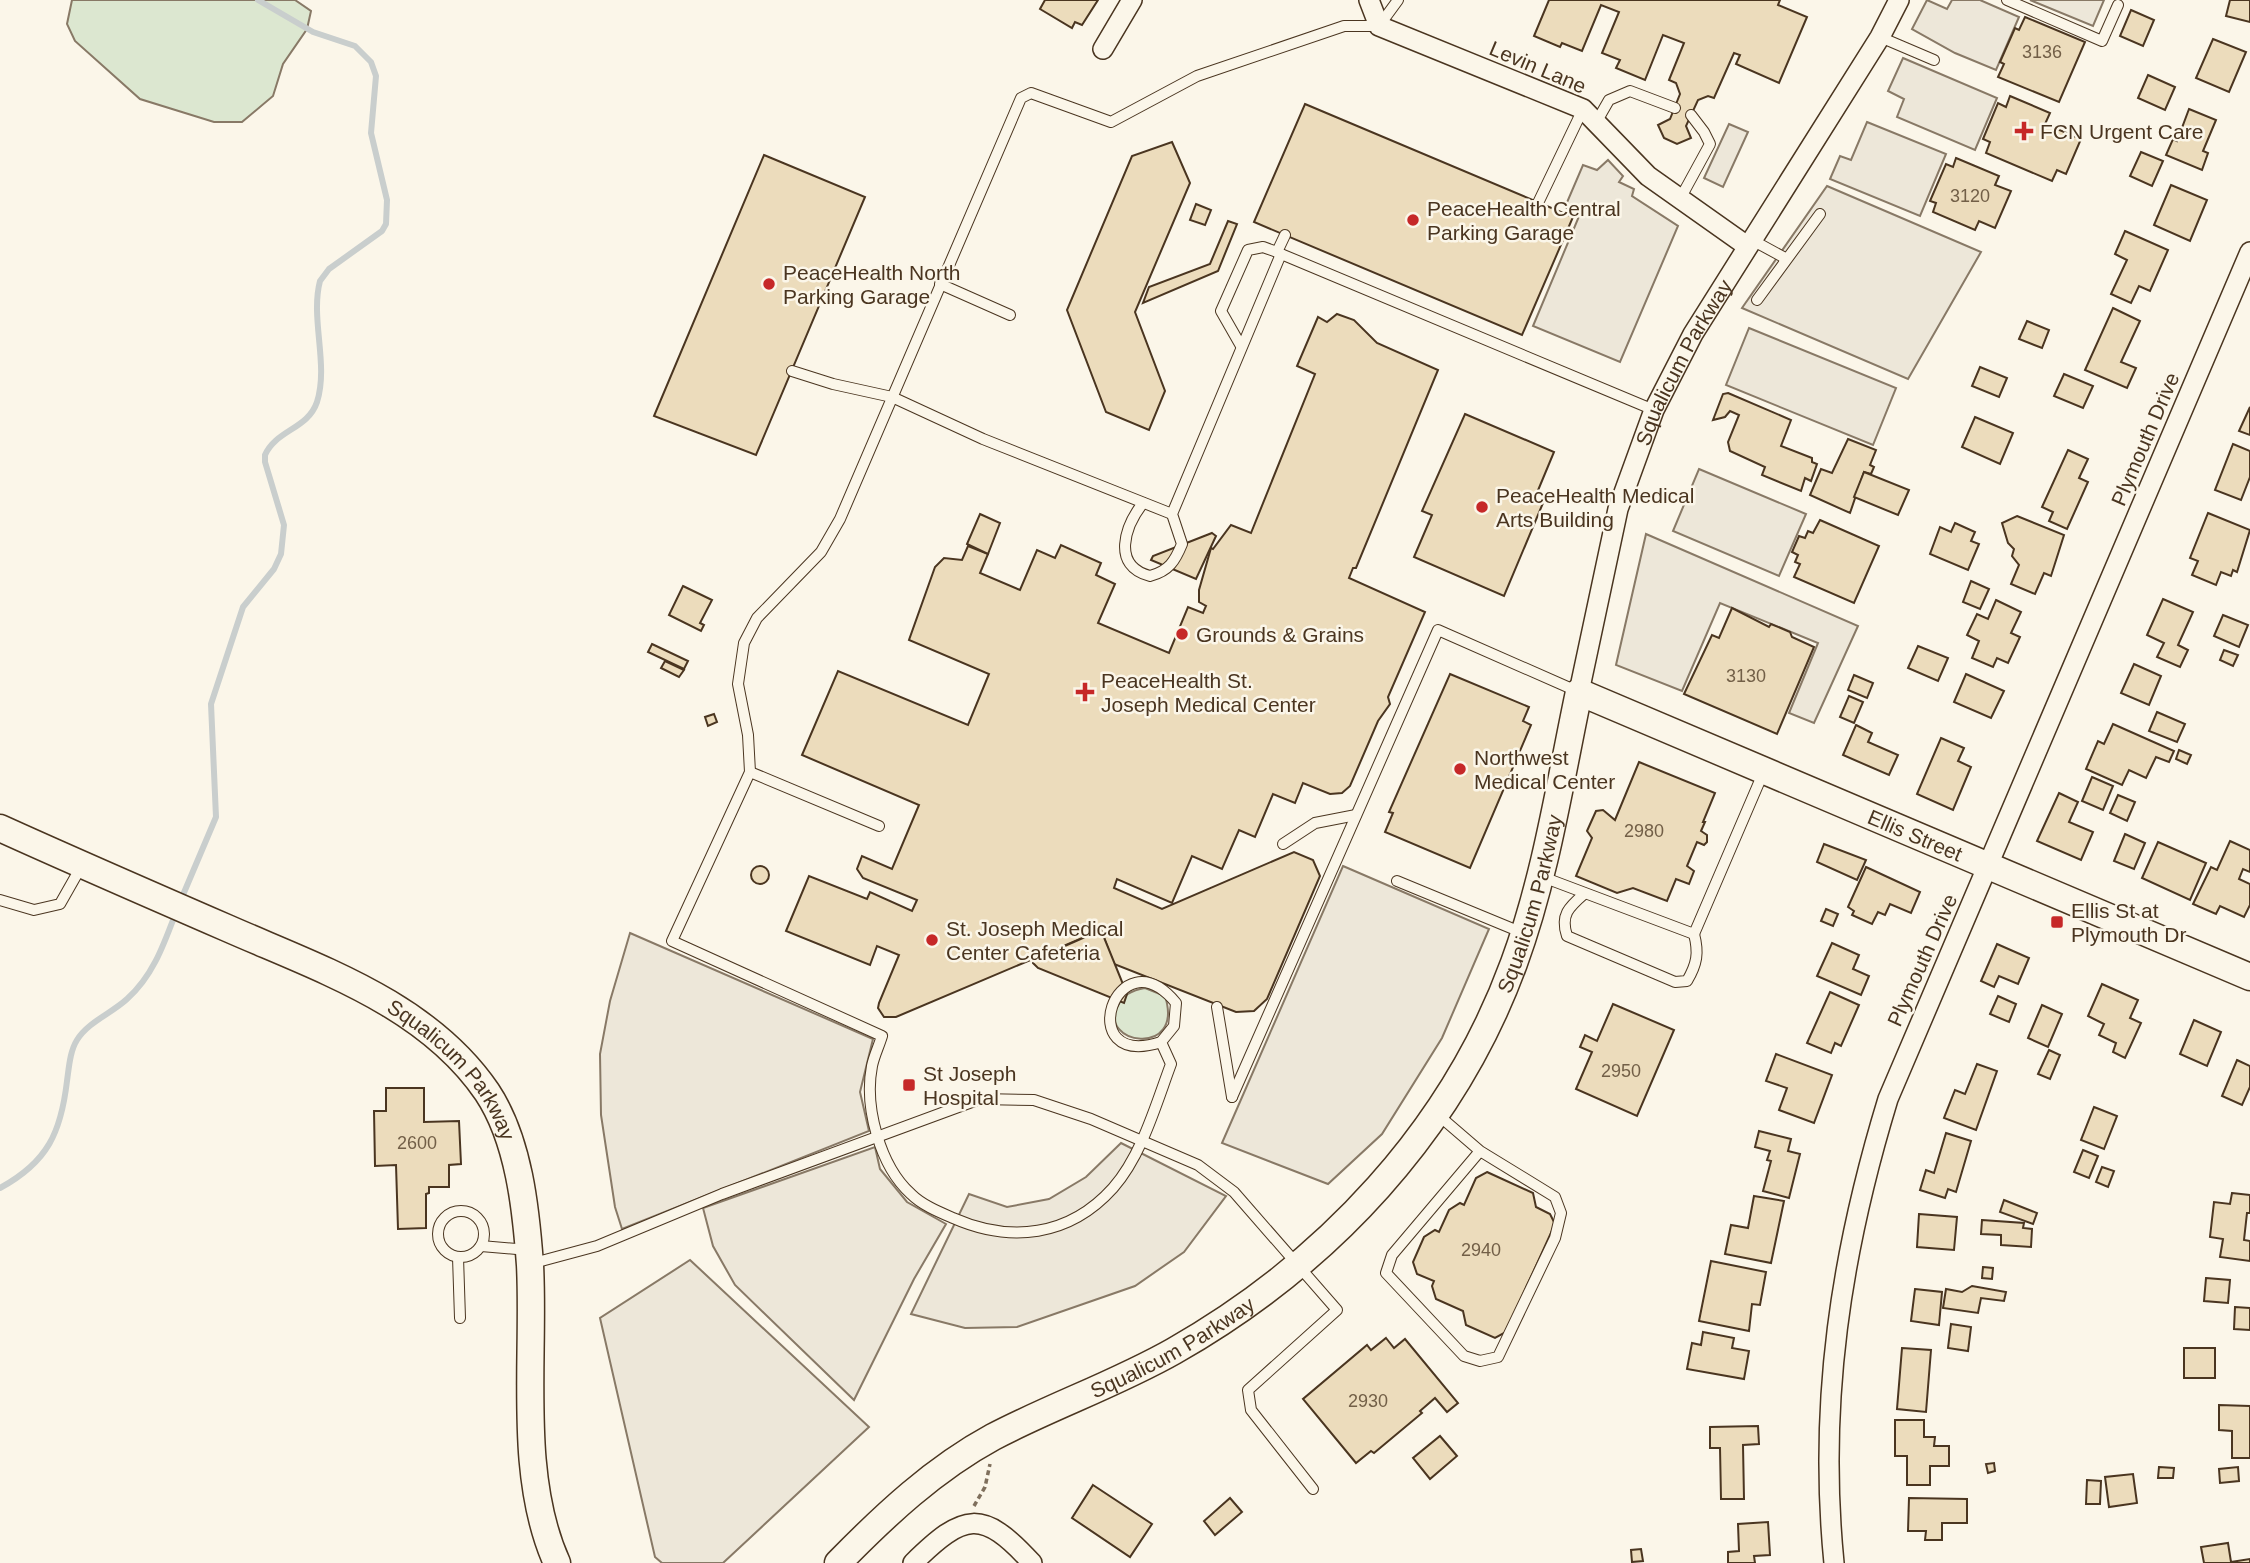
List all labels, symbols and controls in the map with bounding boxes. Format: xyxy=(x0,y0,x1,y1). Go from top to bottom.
street label: Levin Lane xyxy=(1486,36,1590,98)
house number: 3136 xyxy=(2022,42,2062,62)
place label: FCN Urgent Care xyxy=(2040,120,2203,143)
marker: FCN Urgent Care xyxy=(2014,121,2034,141)
house number: 3120 xyxy=(1950,186,1990,206)
place label: PeaceHealth Central Parking Garage xyxy=(1427,197,1621,244)
marker: PeaceHealth Central Parking Garage xyxy=(1405,212,1421,228)
place label: PeaceHealth North Parking Garage xyxy=(783,261,960,308)
street label: Squalicum Parkway xyxy=(1631,275,1736,448)
marker: PeaceHealth North Parking Garage xyxy=(761,276,777,292)
street label: Plymouth Drive xyxy=(2107,369,2183,509)
place label: PeaceHealth Medical Arts Building xyxy=(1496,484,1694,531)
marker: PeaceHealth Medical Arts Building xyxy=(1474,499,1490,515)
place label: Grounds & Grains xyxy=(1196,623,1364,646)
marker: Grounds & Grains xyxy=(1174,626,1190,642)
house number: 3130 xyxy=(1726,666,1766,686)
place label: PeaceHealth St. Joseph Medical Center xyxy=(1101,669,1316,716)
marker: PeaceHealth St. Joseph Medical Center xyxy=(1075,682,1095,702)
place label: Northwest Medical Center xyxy=(1474,746,1615,793)
marker: Northwest Medical Center xyxy=(1452,761,1468,777)
street label: Ellis Street xyxy=(1865,805,1966,865)
street label: Squalicum Parkway xyxy=(1492,812,1566,996)
house number: 2980 xyxy=(1624,821,1664,841)
street label: Plymouth Drive xyxy=(1883,890,1961,1030)
place label: Ellis St at Plymouth Dr xyxy=(2071,899,2187,946)
marker: Ellis St at Plymouth Dr xyxy=(2049,914,2065,930)
place label: St. Joseph Medical Center Cafeteria xyxy=(946,917,1123,964)
marker: St. Joseph Medical Center Cafeteria xyxy=(924,932,940,948)
street label: Squalicum Parkway xyxy=(384,994,520,1143)
house number: 2950 xyxy=(1601,1061,1641,1081)
place label: St Joseph Hospital xyxy=(923,1062,1016,1109)
marker: St Joseph Hospital xyxy=(901,1077,917,1093)
house number: 2600 xyxy=(397,1133,437,1153)
house number: 2940 xyxy=(1461,1240,1501,1260)
street label: Squalicum Parkway xyxy=(1087,1291,1259,1402)
house number: 2930 xyxy=(1348,1391,1388,1411)

